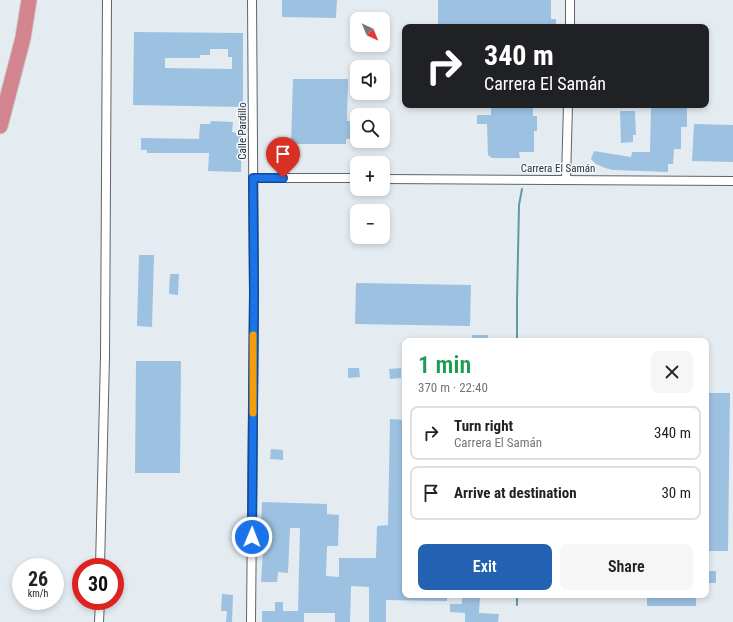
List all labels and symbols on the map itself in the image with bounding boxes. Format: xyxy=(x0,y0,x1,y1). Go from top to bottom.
north arrow xyxy=(350,12,390,52)
street label: Calle Pardillo xyxy=(236,102,249,160)
pin xyxy=(266,137,300,178)
street label: Carrera El Samán xyxy=(521,162,595,175)
position arrow xyxy=(231,516,273,558)
speed limit sign: 30 xyxy=(72,558,124,610)

